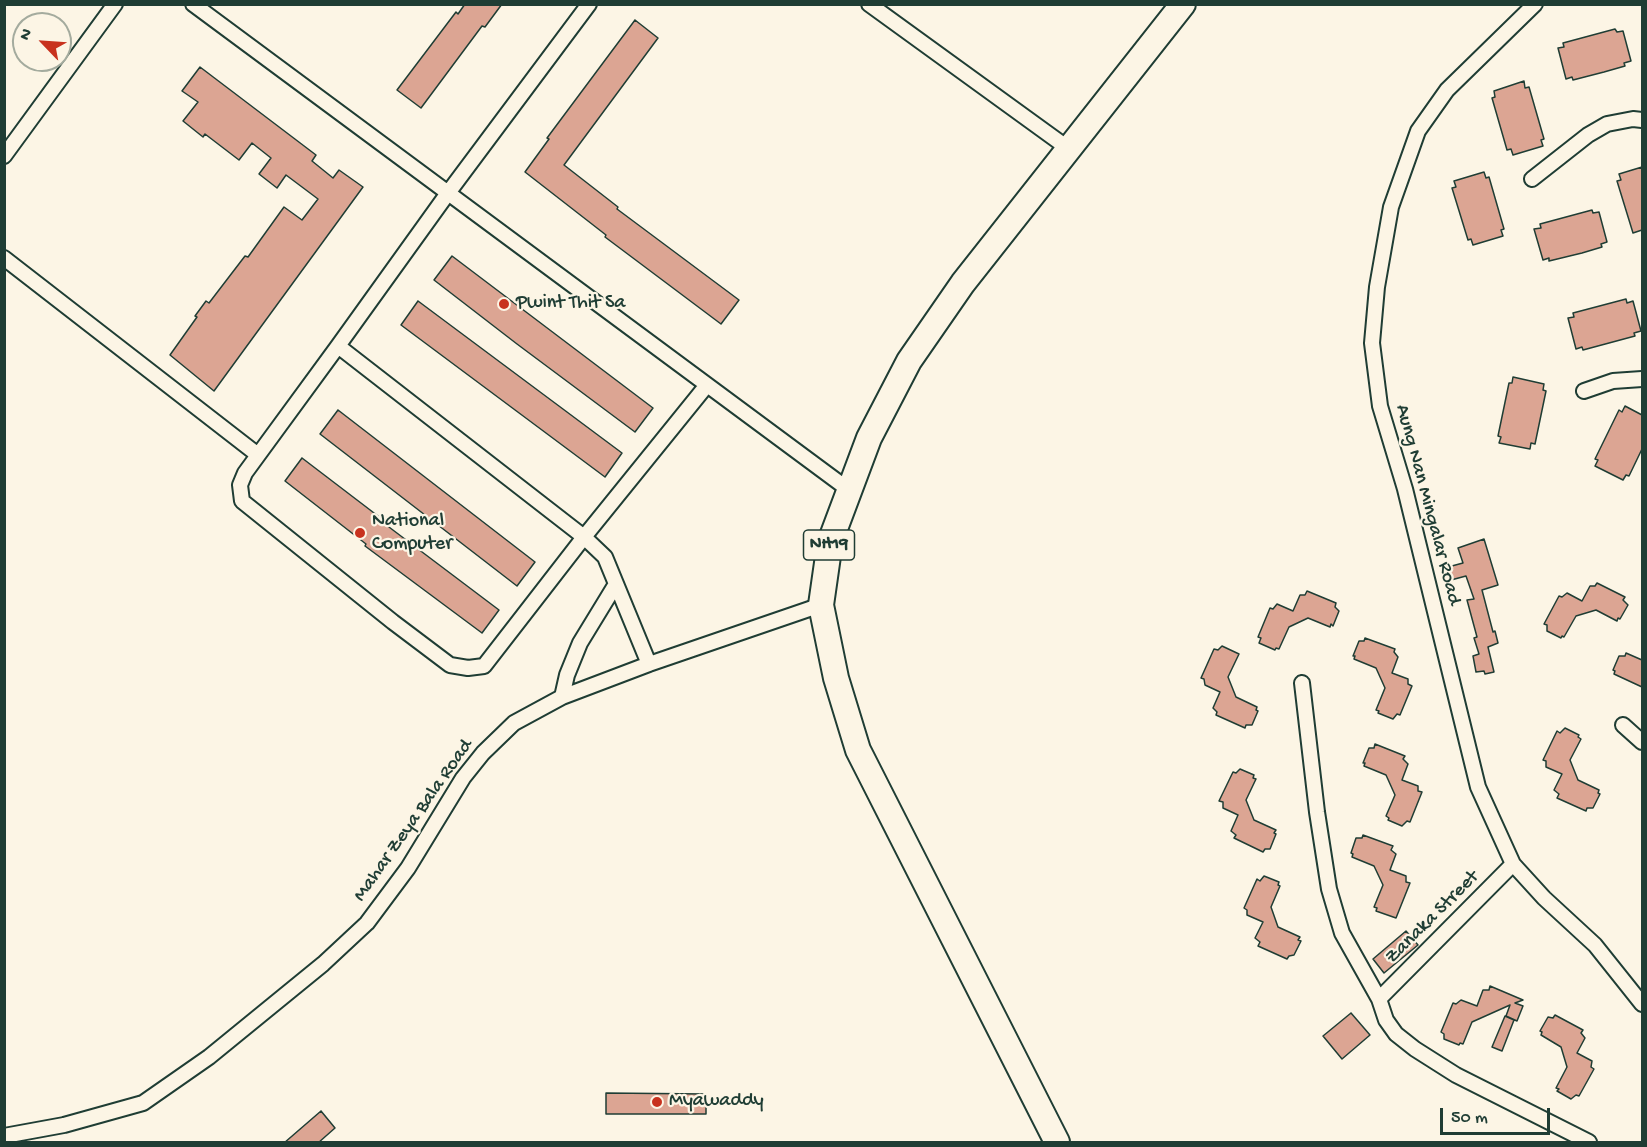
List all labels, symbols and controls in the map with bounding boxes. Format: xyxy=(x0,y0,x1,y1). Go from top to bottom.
north arrow xyxy=(12,12,72,72)
text: N xyxy=(16,26,38,44)
place label: Pwint Thit Sa xyxy=(516,292,625,316)
marker: Pwint Thit Sa xyxy=(497,297,511,311)
street label: Aung Nan Mingalar Road xyxy=(1389,402,1465,608)
place label: National Computer xyxy=(372,510,452,557)
marker: National Computer xyxy=(353,526,367,540)
road number: NH19 xyxy=(804,530,854,560)
street label: Mahar Zeya Bala Road xyxy=(349,735,479,907)
street label: Zanaka Street xyxy=(1381,866,1485,970)
place label: Myawaddy xyxy=(669,1090,764,1114)
marker: Myawaddy xyxy=(650,1095,664,1109)
scale bar xyxy=(1443,1096,1552,1134)
text: 50 m xyxy=(1451,1108,1488,1129)

